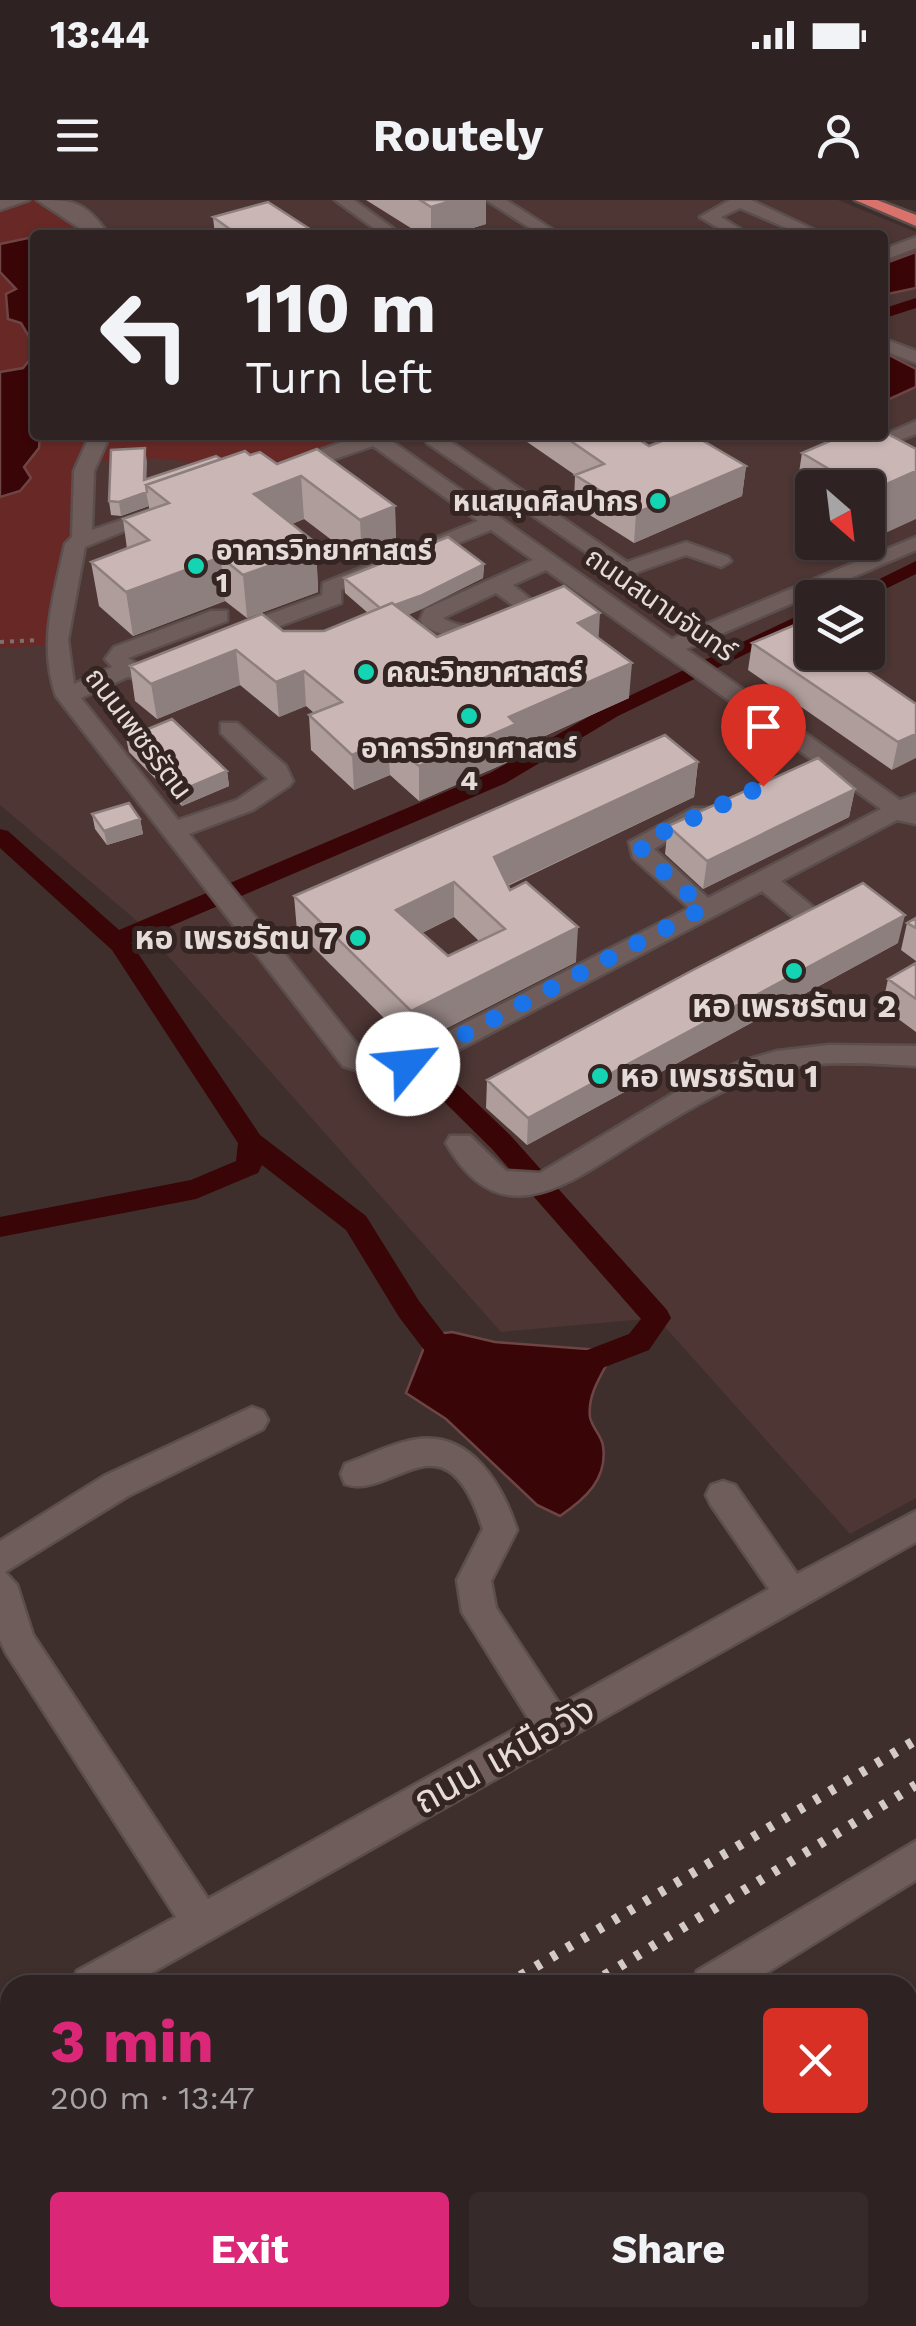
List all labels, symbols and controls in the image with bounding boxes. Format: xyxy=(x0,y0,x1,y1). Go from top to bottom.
text: 13:44 xyxy=(50,13,149,57)
icon: menu xyxy=(50,108,105,163)
icon: person xyxy=(811,108,866,163)
text: Routely xyxy=(373,109,543,162)
text: 110 m xyxy=(245,267,436,349)
icon: left xyxy=(80,270,210,400)
text: Turn left xyxy=(245,351,432,404)
north arrow xyxy=(795,470,885,560)
map controls xyxy=(795,470,885,670)
place label: หแสมุดศิลปากร xyxy=(453,485,638,518)
marker: หแสมุดศิลปากร xyxy=(647,490,669,512)
place label: อาคารวิทยาศาสตร์ 1 xyxy=(216,534,432,599)
street label: ถนนสนามจันทร์ xyxy=(579,541,743,669)
marker: อาคารวิทยาศาสตร์ 1 xyxy=(185,555,207,577)
button: layers xyxy=(795,580,885,670)
place label: คณะวิทยาศาสตร์ xyxy=(386,656,583,689)
street label: ถนนเพชรรัตน xyxy=(78,661,199,806)
marker: คณะวิทยาศาสตร์ xyxy=(355,661,377,683)
pin xyxy=(721,684,806,787)
icon: arrive xyxy=(736,699,791,754)
marker: อาคารวิทยาศาสตร์ 4 xyxy=(458,705,480,727)
place label: อาคารวิทยาศาสตร์ 4 xyxy=(361,732,577,797)
place label: หอ เพรชรัตน 7 xyxy=(135,919,338,957)
marker: หอ เพรชรัตน 7 xyxy=(347,927,369,949)
marker: หอ เพรชรัตน 2 xyxy=(783,960,805,982)
place label: หอ เพรชรัตน 2 xyxy=(692,987,896,1025)
position arrow xyxy=(356,1012,460,1116)
place label: หอ เพรชรัตน 1 xyxy=(620,1057,818,1095)
marker: หอ เพรชรัตน 1 xyxy=(589,1065,611,1087)
street label: ถนน เหนือวัง xyxy=(406,1687,602,1823)
text: 3 min xyxy=(50,2006,214,2077)
button: close xyxy=(763,2008,868,2113)
text: 200 m · 13:47 xyxy=(50,2079,255,2117)
button: Exit xyxy=(50,2192,449,2307)
button: Share xyxy=(469,2192,868,2307)

